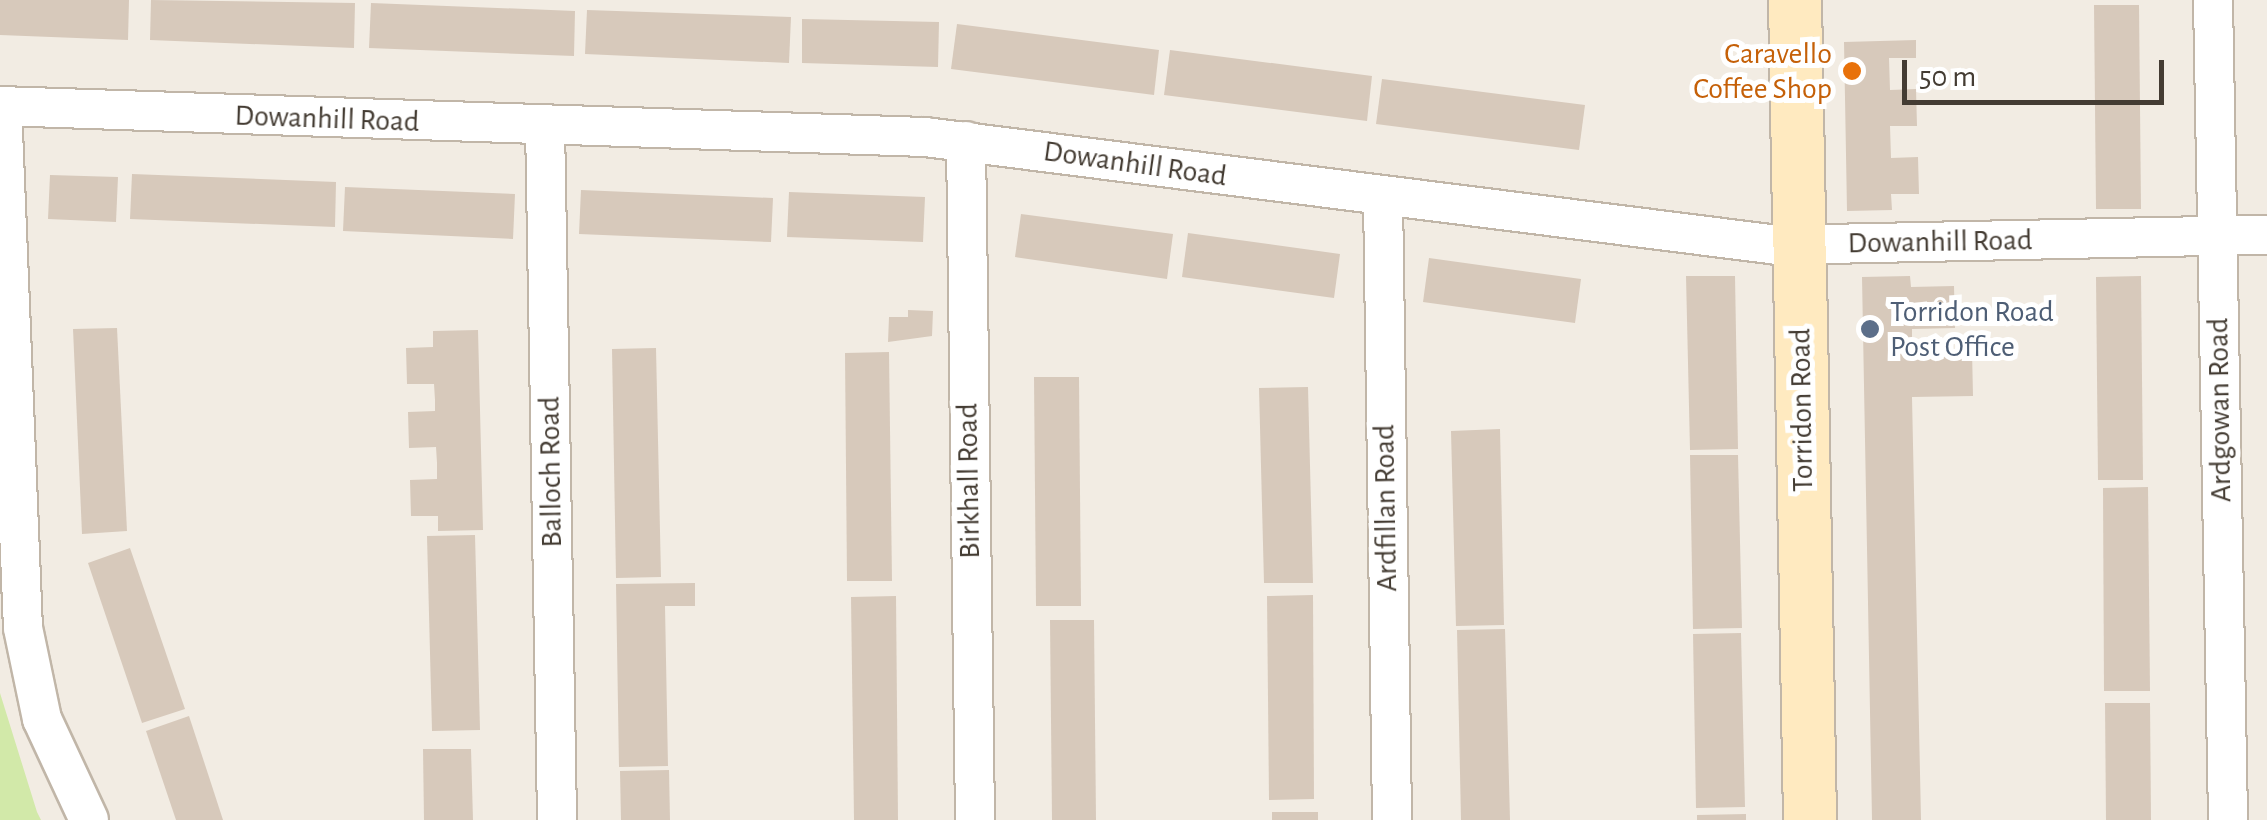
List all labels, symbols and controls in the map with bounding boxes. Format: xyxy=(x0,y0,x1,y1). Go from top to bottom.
place label: Caravello Coffee Shop xyxy=(1693,36,1832,106)
scale bar xyxy=(1907,40,2170,102)
marker: Caravello Coffee Shop xyxy=(1841,60,1863,82)
text: 50 m xyxy=(1919,62,1976,92)
street label: Dowanhill Road xyxy=(234,98,420,140)
street label: Dowanhill Road xyxy=(1041,133,1229,195)
street label: Dowanhill Road xyxy=(1847,222,2033,262)
place label: Torridon Road Post Office xyxy=(1890,294,2054,364)
street label: Ardgowan Road xyxy=(2200,317,2240,503)
marker: Torridon Road Post Office xyxy=(1859,318,1881,340)
street label: Torridon Road xyxy=(1783,328,1821,492)
street label: Balloch Road xyxy=(532,396,570,548)
street label: Birkhall Road xyxy=(950,403,988,559)
street label: Ardfillan Road xyxy=(1367,424,1405,592)

